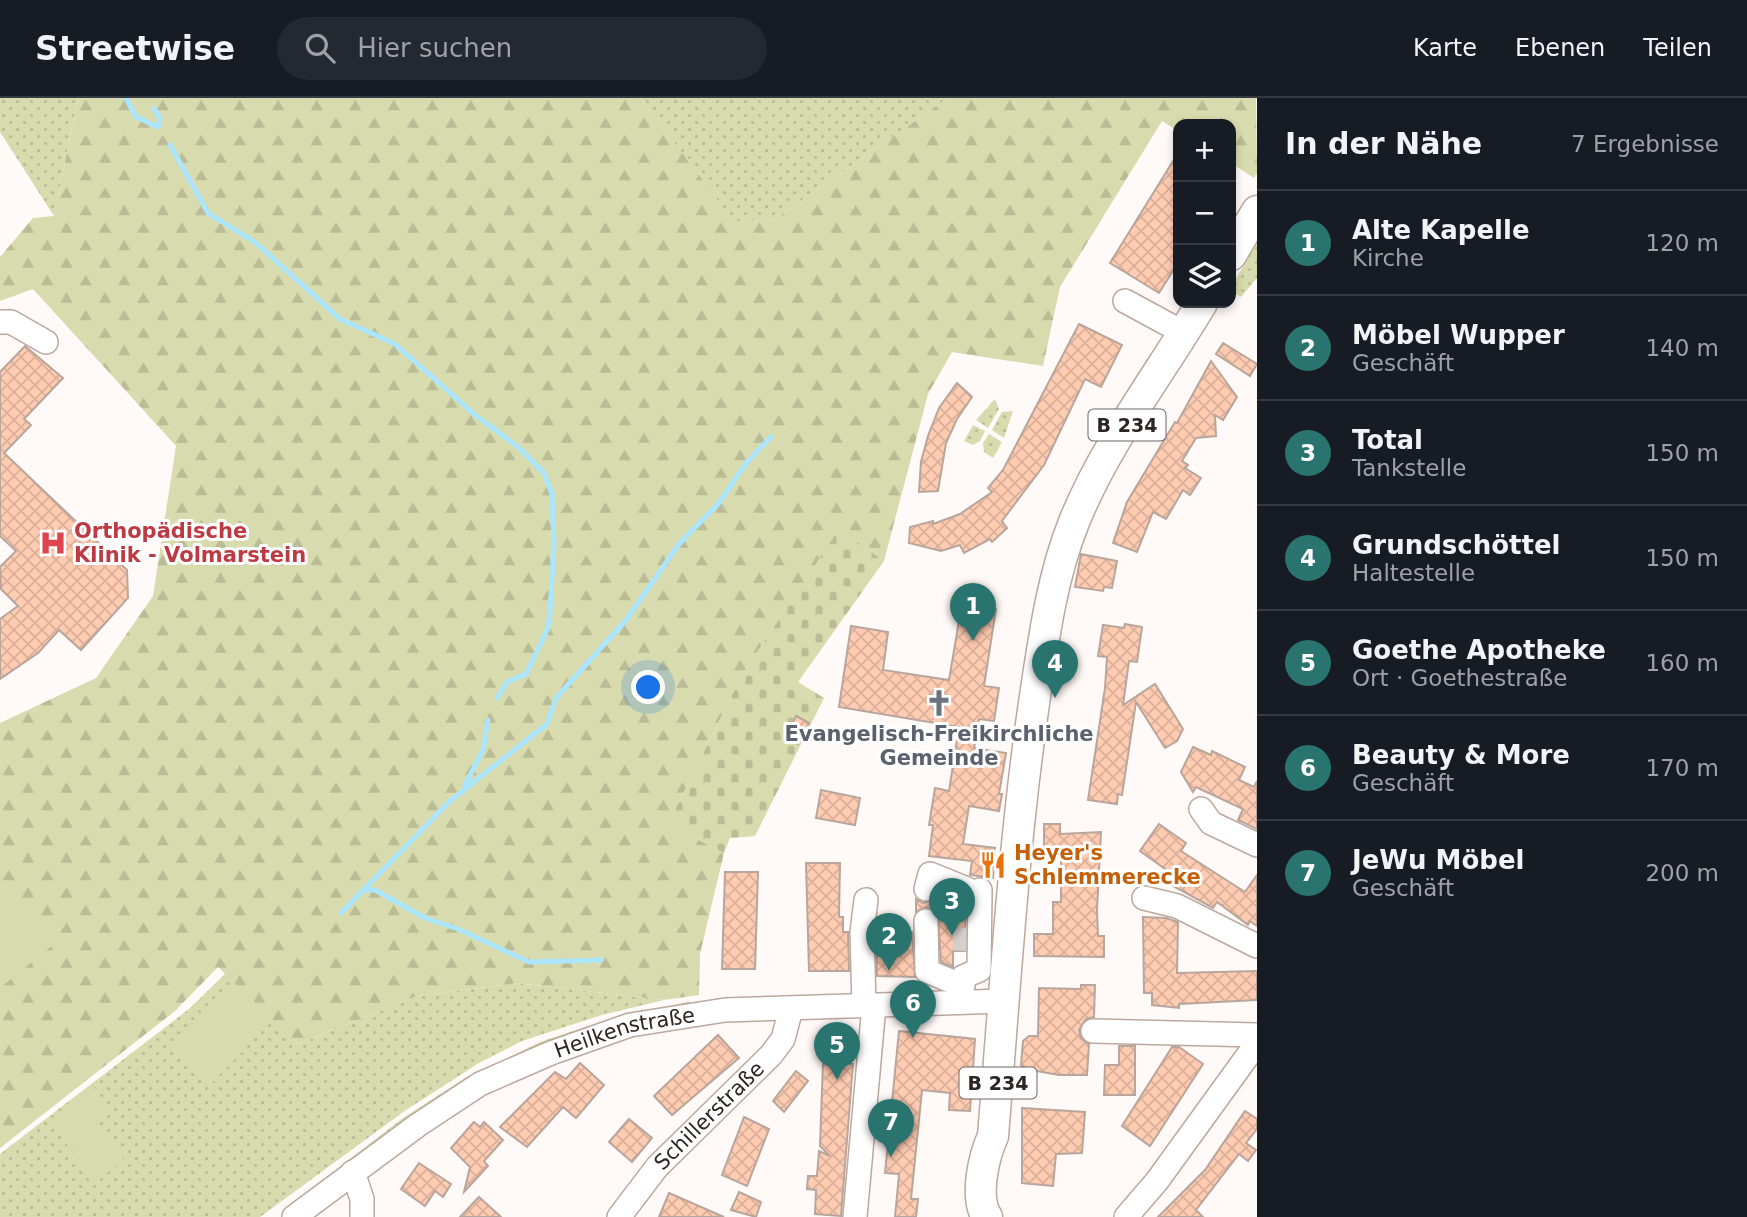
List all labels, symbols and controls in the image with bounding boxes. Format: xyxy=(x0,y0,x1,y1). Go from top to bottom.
search box xyxy=(277,17,767,80)
text: Streetwise xyxy=(35,29,235,68)
icon: search xyxy=(301,29,339,67)
text: Hier suchen xyxy=(357,33,512,63)
text: Karte xyxy=(1413,34,1477,62)
text: Ebenen xyxy=(1515,34,1605,62)
text: Teilen xyxy=(1643,34,1712,62)
map controls xyxy=(1173,119,1236,308)
button: + xyxy=(1173,119,1236,182)
text: In der Nähe xyxy=(1285,126,1482,161)
text: 7 Ergebnisse xyxy=(1571,131,1719,157)
button: − xyxy=(1173,182,1236,245)
text: Alte Kapelle xyxy=(1352,215,1530,245)
text: 1 xyxy=(1300,230,1316,256)
text: 120 m xyxy=(1645,230,1719,256)
button: layers xyxy=(1173,245,1236,308)
text: Kirche xyxy=(1352,245,1424,271)
text: Möbel Wupper xyxy=(1352,320,1565,350)
text: 2 xyxy=(1300,335,1316,361)
text: 140 m xyxy=(1645,335,1719,361)
text: Geschäft xyxy=(1352,350,1454,376)
road number: B 234 xyxy=(1088,410,1166,440)
text: Total xyxy=(1352,425,1423,455)
text: 3 xyxy=(1300,440,1316,466)
text: 150 m xyxy=(1645,440,1719,466)
text: Tankstelle xyxy=(1352,455,1466,481)
place label: Orthopädische Klinik - Volmarstein xyxy=(74,519,306,567)
hospital icon: Orthopädische Klinik - Volmarstein xyxy=(38,528,68,558)
text: Grundschöttel xyxy=(1352,530,1560,560)
text: 4 xyxy=(1300,545,1316,571)
text: 150 m xyxy=(1645,545,1719,571)
text: Haltestelle xyxy=(1352,560,1475,586)
pin: 1 xyxy=(950,583,996,641)
text: Goethe Apotheke xyxy=(1352,635,1606,665)
pin: 4 xyxy=(1032,640,1078,698)
text: 5 xyxy=(1300,650,1316,676)
text: 160 m xyxy=(1645,650,1719,676)
text: Ort · Goethestraße xyxy=(1352,665,1568,691)
your location xyxy=(631,670,665,704)
church icon: Evangelisch-Freikirchliche Gemeinde xyxy=(924,688,954,718)
place label: Evangelisch-Freikirchliche Gemeinde xyxy=(784,722,1094,770)
text: Beauty & More xyxy=(1352,740,1570,770)
text: 6 xyxy=(1300,755,1316,781)
text: 170 m xyxy=(1645,755,1719,781)
text: Geschäft xyxy=(1352,770,1454,796)
place label: Heyer's Schlemmerecke xyxy=(1014,841,1201,889)
text: JeWu Möbel xyxy=(1352,845,1524,875)
restaurant icon: Heyer's Schlemmerecke xyxy=(978,850,1008,880)
text: 7 xyxy=(1300,860,1316,886)
text: 200 m xyxy=(1645,860,1719,886)
text: Geschäft xyxy=(1352,875,1454,901)
pin: 3 xyxy=(929,878,975,936)
pin: 2 xyxy=(866,913,912,971)
pin: 6 xyxy=(890,980,936,1038)
street label: Heilkenstraße xyxy=(551,1003,697,1063)
pin: 5 xyxy=(814,1022,860,1080)
street label: Schillerstraße xyxy=(649,1057,769,1175)
road number: B 234 xyxy=(960,1068,1036,1099)
pin: 7 xyxy=(868,1099,914,1157)

